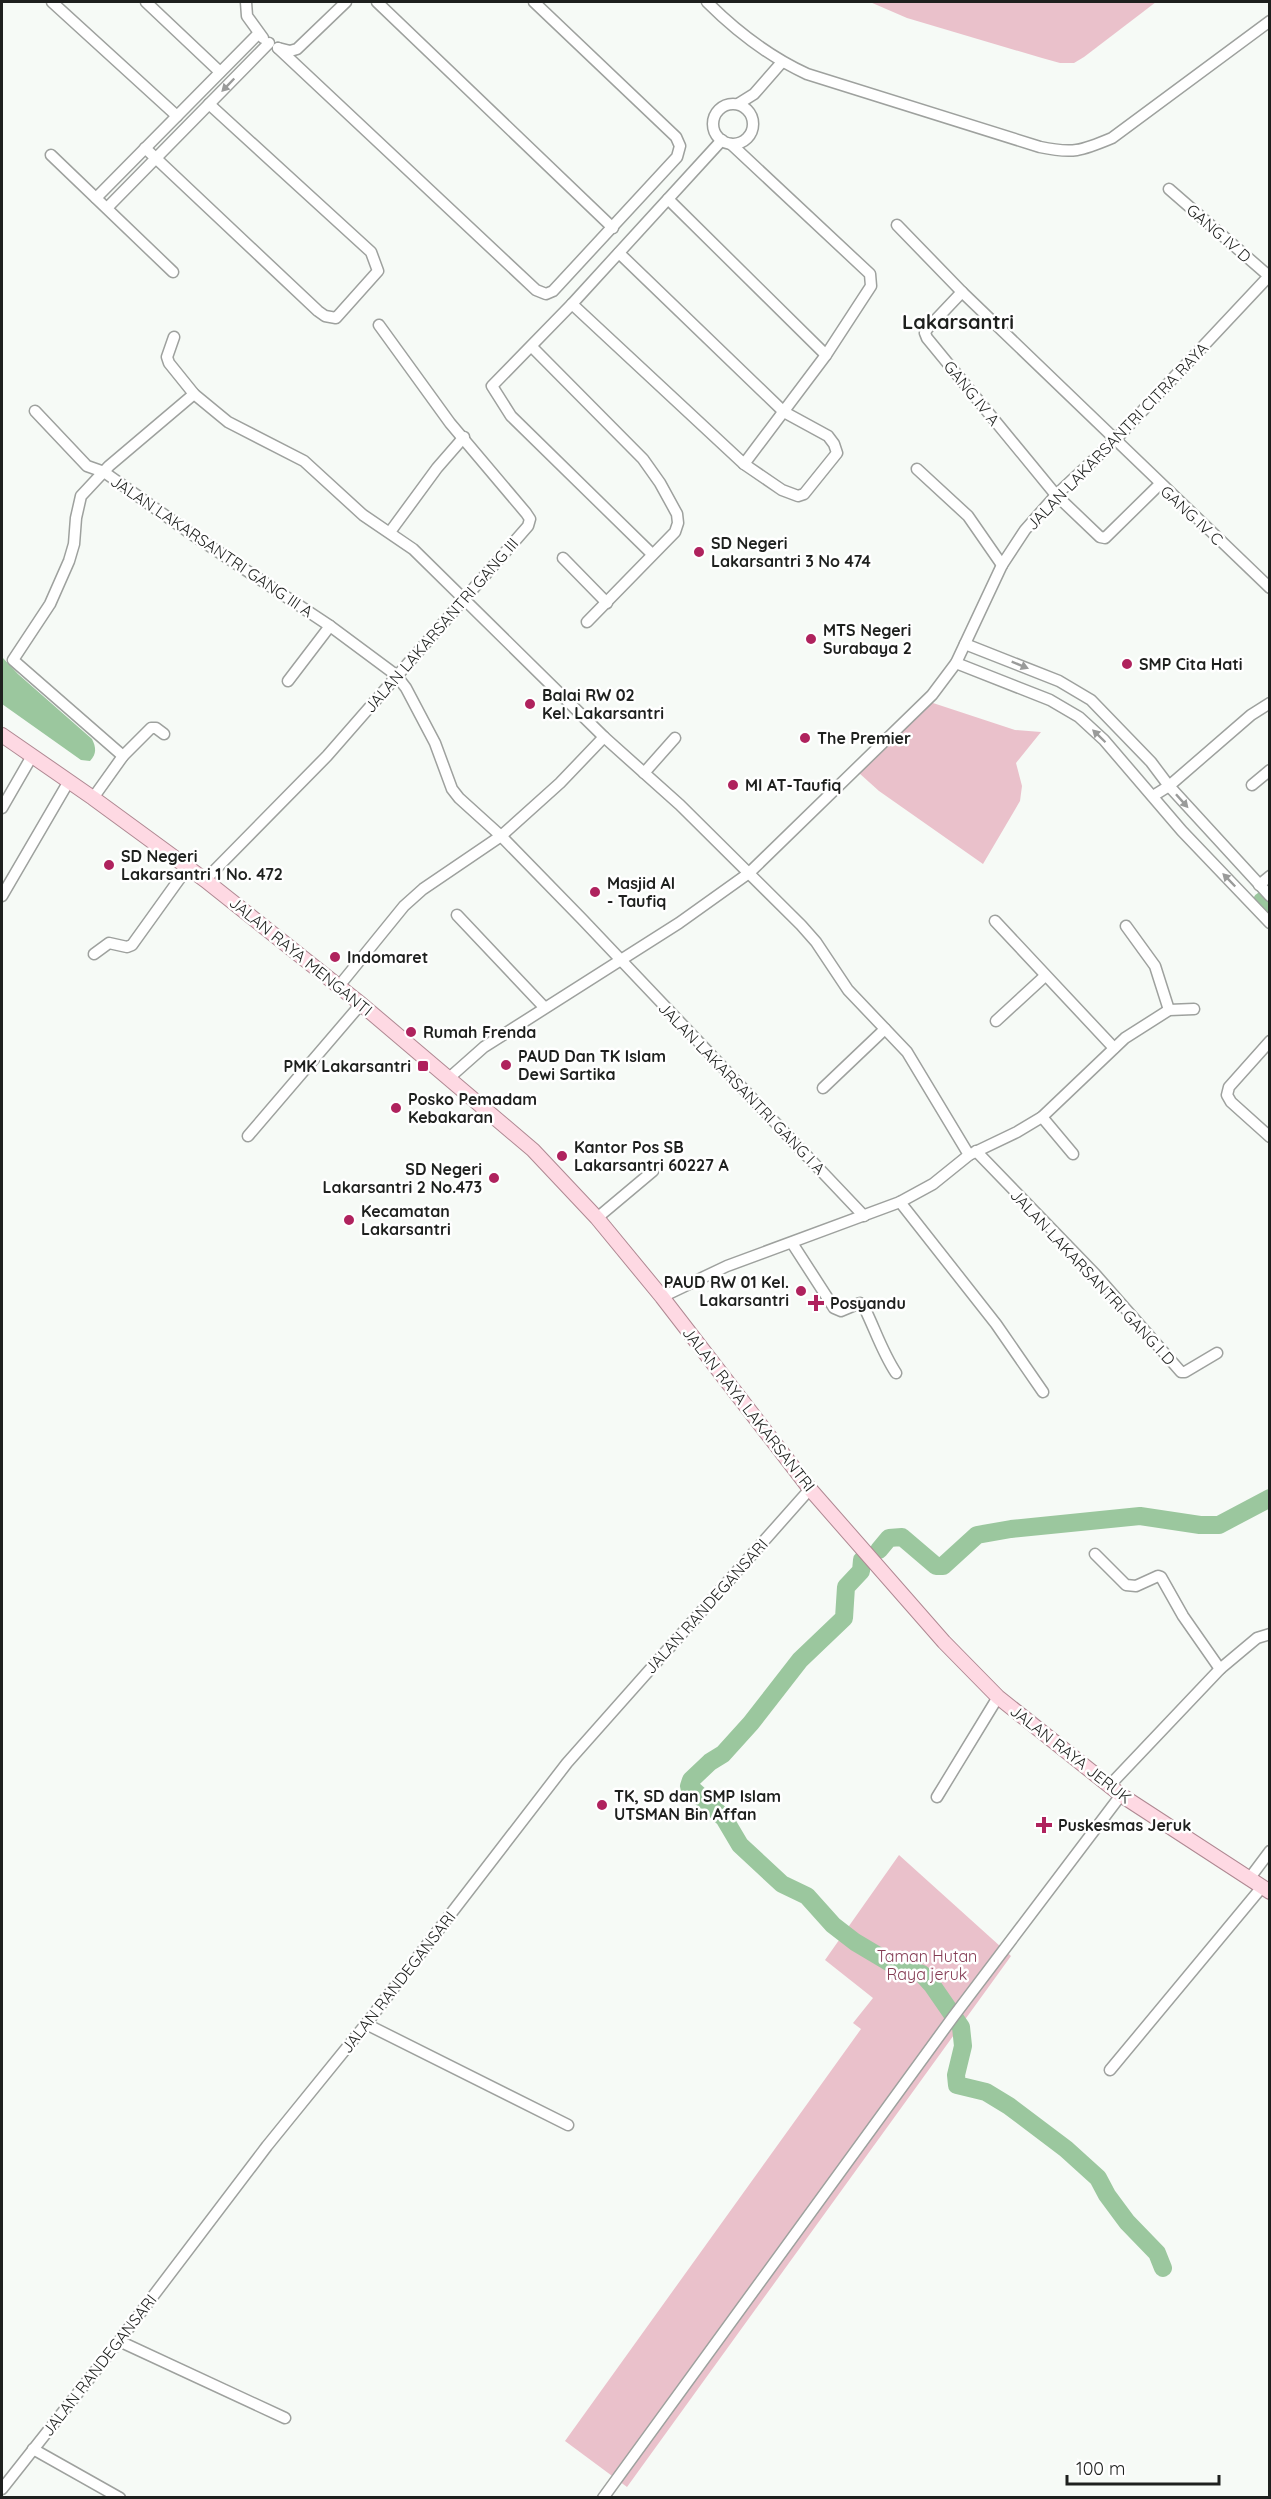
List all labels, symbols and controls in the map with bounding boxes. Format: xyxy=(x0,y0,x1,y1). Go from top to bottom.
one-way arrow xyxy=(221,77,235,91)
street label: GANG IV D xyxy=(1183,199,1255,267)
district label: Lakarsantri xyxy=(902,309,1014,334)
street label: JALAN LAKARSANTRI CITRA RAYA xyxy=(1022,338,1212,534)
street label: GANG IV A xyxy=(940,356,1004,430)
street label: JALAN LAKARSANTRI GANG III A xyxy=(107,471,317,621)
street label: GANG IV C xyxy=(1157,481,1227,549)
street label: JALAN LAKARSANTRI GANG III xyxy=(360,533,522,717)
place label: SD Negeri Lakarsantri 3 No 474 xyxy=(711,533,872,571)
marker: SD Negeri Lakarsantri 3 No 474 xyxy=(692,545,706,559)
place label: MTS Negeri Surabaya 2 xyxy=(823,620,912,658)
marker: MTS Negeri Surabaya 2 xyxy=(804,632,818,646)
place label: SMP Cita Hati xyxy=(1139,654,1243,674)
marker: SMP Cita Hati xyxy=(1120,657,1134,671)
one-way arrow xyxy=(1011,660,1029,670)
place label: Balai RW 02 Kel. Lakarsantri xyxy=(542,685,664,723)
marker: Balai RW 02 Kel. Lakarsantri xyxy=(523,697,537,711)
place label: The Premier xyxy=(817,728,911,748)
one-way arrow xyxy=(1092,729,1106,743)
marker: The Premier xyxy=(798,731,812,745)
place label: MI AT-Taufiq xyxy=(745,775,841,795)
marker: MI AT-Taufiq xyxy=(726,778,740,792)
one-way arrow xyxy=(1175,793,1188,808)
place label: SD Negeri Lakarsantri 1 No. 472 xyxy=(121,846,283,884)
marker: SD Negeri Lakarsantri 1 No. 472 xyxy=(102,858,116,872)
place label: Masjid Al - Taufiq xyxy=(607,873,675,911)
one-way arrow xyxy=(1222,873,1236,888)
marker: Masjid Al - Taufiq xyxy=(588,885,602,899)
street label: JALAN RAYA MENGANTI xyxy=(225,892,377,1020)
place label: Indomaret xyxy=(347,947,428,967)
marker: Indomaret xyxy=(328,950,342,964)
street label: JALAN LAKARSANTRI GANG I A xyxy=(654,998,830,1178)
place label: Rumah Frenda xyxy=(423,1022,536,1042)
marker: Rumah Frenda xyxy=(404,1025,418,1039)
place label: PAUD Dan TK Islam Dewi Sartika xyxy=(518,1046,666,1084)
place label: PMK Lakarsantri xyxy=(284,1056,411,1076)
marker: PAUD Dan TK Islam Dewi Sartika xyxy=(499,1058,513,1072)
marker: PMK Lakarsantri xyxy=(416,1059,430,1073)
place label: Posko Pemadam Kebakaran xyxy=(408,1089,537,1127)
marker: Posko Pemadam Kebakaran xyxy=(389,1101,403,1115)
place label: Kantor Pos SB Lakarsantri 60227 A xyxy=(574,1137,729,1175)
marker: Kantor Pos SB Lakarsantri 60227 A xyxy=(555,1149,569,1163)
place label: SD Negeri Lakarsantri 2 No.473 xyxy=(323,1159,482,1197)
marker: SD Negeri Lakarsantri 2 No.473 xyxy=(487,1171,501,1185)
street label: JALAN LAKARSANTRI GANG I D xyxy=(1006,1185,1180,1369)
place label: Kecamatan Lakarsantri xyxy=(361,1201,451,1239)
marker: Kecamatan Lakarsantri xyxy=(342,1213,356,1227)
place label: PAUD RW 01 Kel. Lakarsantri xyxy=(664,1272,789,1310)
marker: PAUD RW 01 Kel. Lakarsantri xyxy=(794,1284,808,1298)
place label: Posyandu xyxy=(830,1293,906,1313)
marker: Posyandu xyxy=(807,1294,825,1312)
street label: JALAN RAYA LAKARSANTRI xyxy=(678,1323,820,1495)
street label: JALAN RANDEGANSARI xyxy=(640,1534,772,1678)
street label: JALAN RAYA JERUK xyxy=(1006,1700,1136,1808)
place label: TK, SD dan SMP Islam UTSMAN Bin Affan xyxy=(614,1786,781,1824)
marker: TK, SD dan SMP Islam UTSMAN Bin Affan xyxy=(595,1798,609,1812)
place label: Puskesmas Jeruk xyxy=(1058,1815,1191,1835)
marker: Puskesmas Jeruk xyxy=(1035,1816,1053,1834)
street label: JALAN RANDEGANSARI xyxy=(336,1907,460,2057)
park label: Taman Hutan Raya jeruk xyxy=(877,1946,977,1984)
street label: JALAN RANDEGANSARI xyxy=(37,2290,161,2440)
scale bar xyxy=(1067,2448,1218,2486)
text: 100 m xyxy=(1076,2457,1125,2480)

